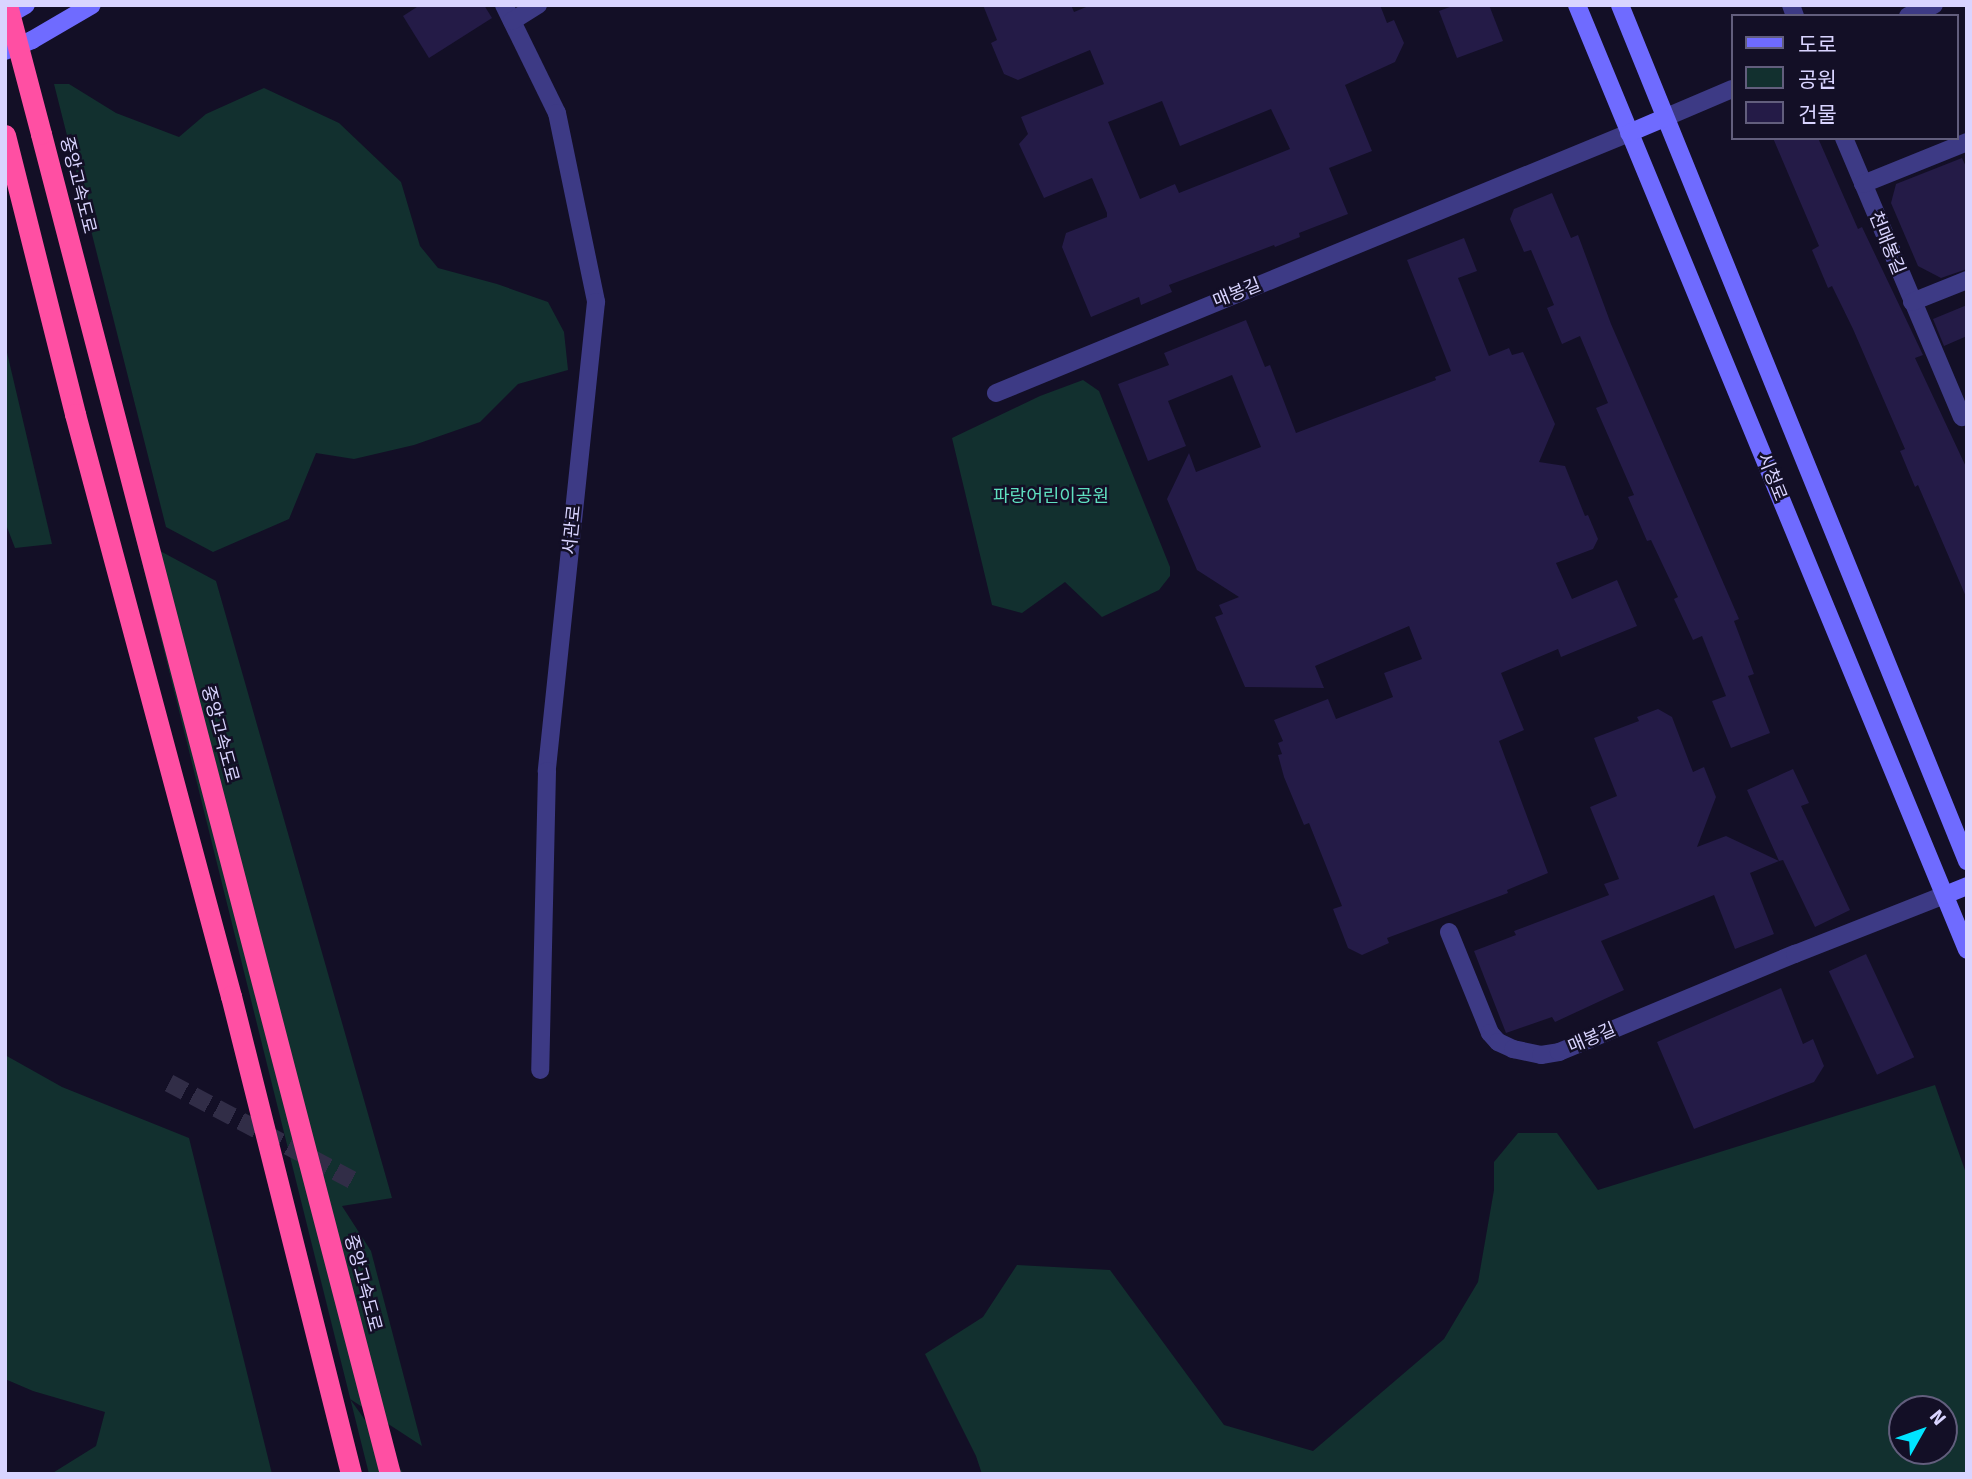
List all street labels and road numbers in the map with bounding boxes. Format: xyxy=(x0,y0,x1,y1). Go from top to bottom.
street label: 중앙고속도로 xyxy=(56,134,100,236)
street label: 천매봉길 xyxy=(1865,208,1909,278)
street label: 매봉길 xyxy=(1210,274,1264,312)
street label: 시청로 xyxy=(1753,450,1791,504)
street label: 서관로 xyxy=(559,504,585,556)
street label: 중앙고속도로 xyxy=(197,683,243,785)
street label: 매봉길 xyxy=(1565,1018,1619,1058)
street label: 중앙고속도로 xyxy=(340,1232,386,1334)

